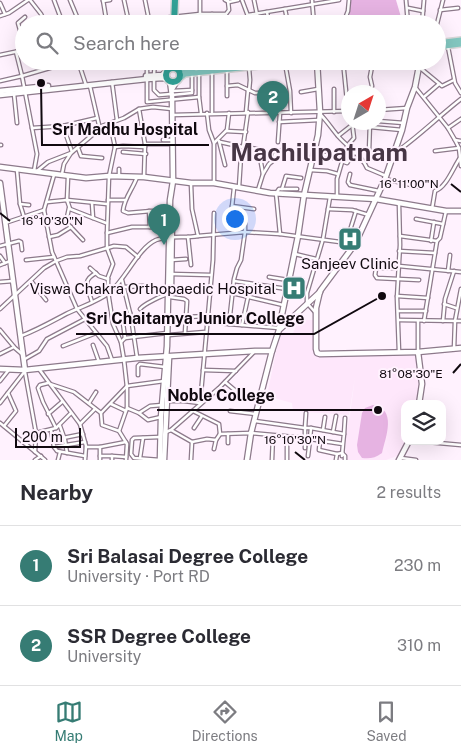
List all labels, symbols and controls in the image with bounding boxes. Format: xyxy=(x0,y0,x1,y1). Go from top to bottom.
search box xyxy=(15,15,446,70)
icon: search xyxy=(33,29,61,57)
text: Search here xyxy=(73,32,180,54)
pin: 2 xyxy=(257,81,289,122)
north arrow xyxy=(341,85,386,130)
callout: Sri Madhu Hospital xyxy=(42,114,209,145)
text: Sri Madhu Hospital xyxy=(52,120,198,139)
district label: Machilipatnam xyxy=(230,137,408,167)
text: 16°11'00"N xyxy=(379,177,439,191)
pin: 1 xyxy=(148,204,180,245)
your location xyxy=(222,206,248,232)
text: 16°10'30"N xyxy=(21,214,83,228)
hospital icon: Sanjeev Clinic xyxy=(337,226,363,252)
place label: Sanjeev Clinic xyxy=(301,255,399,272)
hospital icon: Viswa Chakra Orthopaedic Hospital xyxy=(281,275,307,301)
place label: Viswa Chakra Orthopaedic Hospital xyxy=(30,280,276,297)
callout: Sri Chaitamya Junior College xyxy=(76,303,314,334)
text: Sri Chaitamya Junior College xyxy=(86,309,304,328)
text: 81°08'30"E xyxy=(379,367,443,381)
callout: Noble College xyxy=(157,379,285,410)
text: Noble College xyxy=(167,386,275,405)
map controls xyxy=(401,400,446,445)
button: layers xyxy=(401,400,446,445)
scale bar xyxy=(15,425,81,448)
text: 200 m xyxy=(22,429,63,445)
text: 16°10'30"N xyxy=(264,433,326,447)
text: Nearby xyxy=(20,480,93,505)
text: 2 results xyxy=(376,483,441,502)
text: Sri Balasai Degree College xyxy=(67,545,308,567)
text: 1 xyxy=(33,556,39,575)
text: 230 m xyxy=(394,556,441,575)
text: University · Port RD xyxy=(67,567,210,586)
text: SSR Degree College xyxy=(67,625,251,647)
text: 2 xyxy=(31,636,41,655)
text: 310 m xyxy=(397,636,441,655)
text: University xyxy=(67,647,141,666)
tab: Map xyxy=(54,698,83,744)
tab: Directions xyxy=(192,698,258,744)
tab: Saved xyxy=(366,698,407,744)

